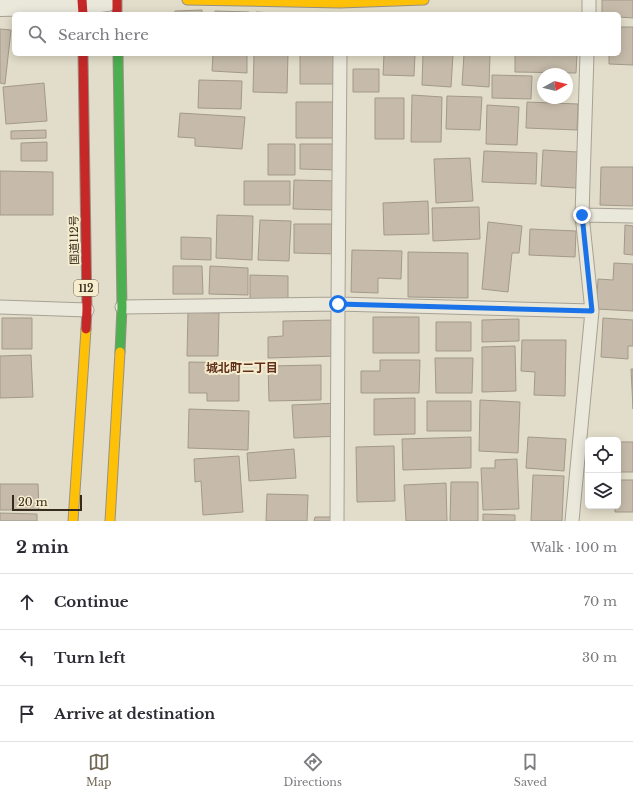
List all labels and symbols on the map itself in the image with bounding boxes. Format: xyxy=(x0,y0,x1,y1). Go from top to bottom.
north arrow xyxy=(537,68,573,104)
route end xyxy=(573,206,591,224)
street label: 国道112号 xyxy=(67,215,81,265)
road number: 112 xyxy=(74,280,98,296)
route start xyxy=(329,295,347,313)
district label: 城北町二丁目 xyxy=(206,360,278,375)
scale bar xyxy=(12,493,82,512)

